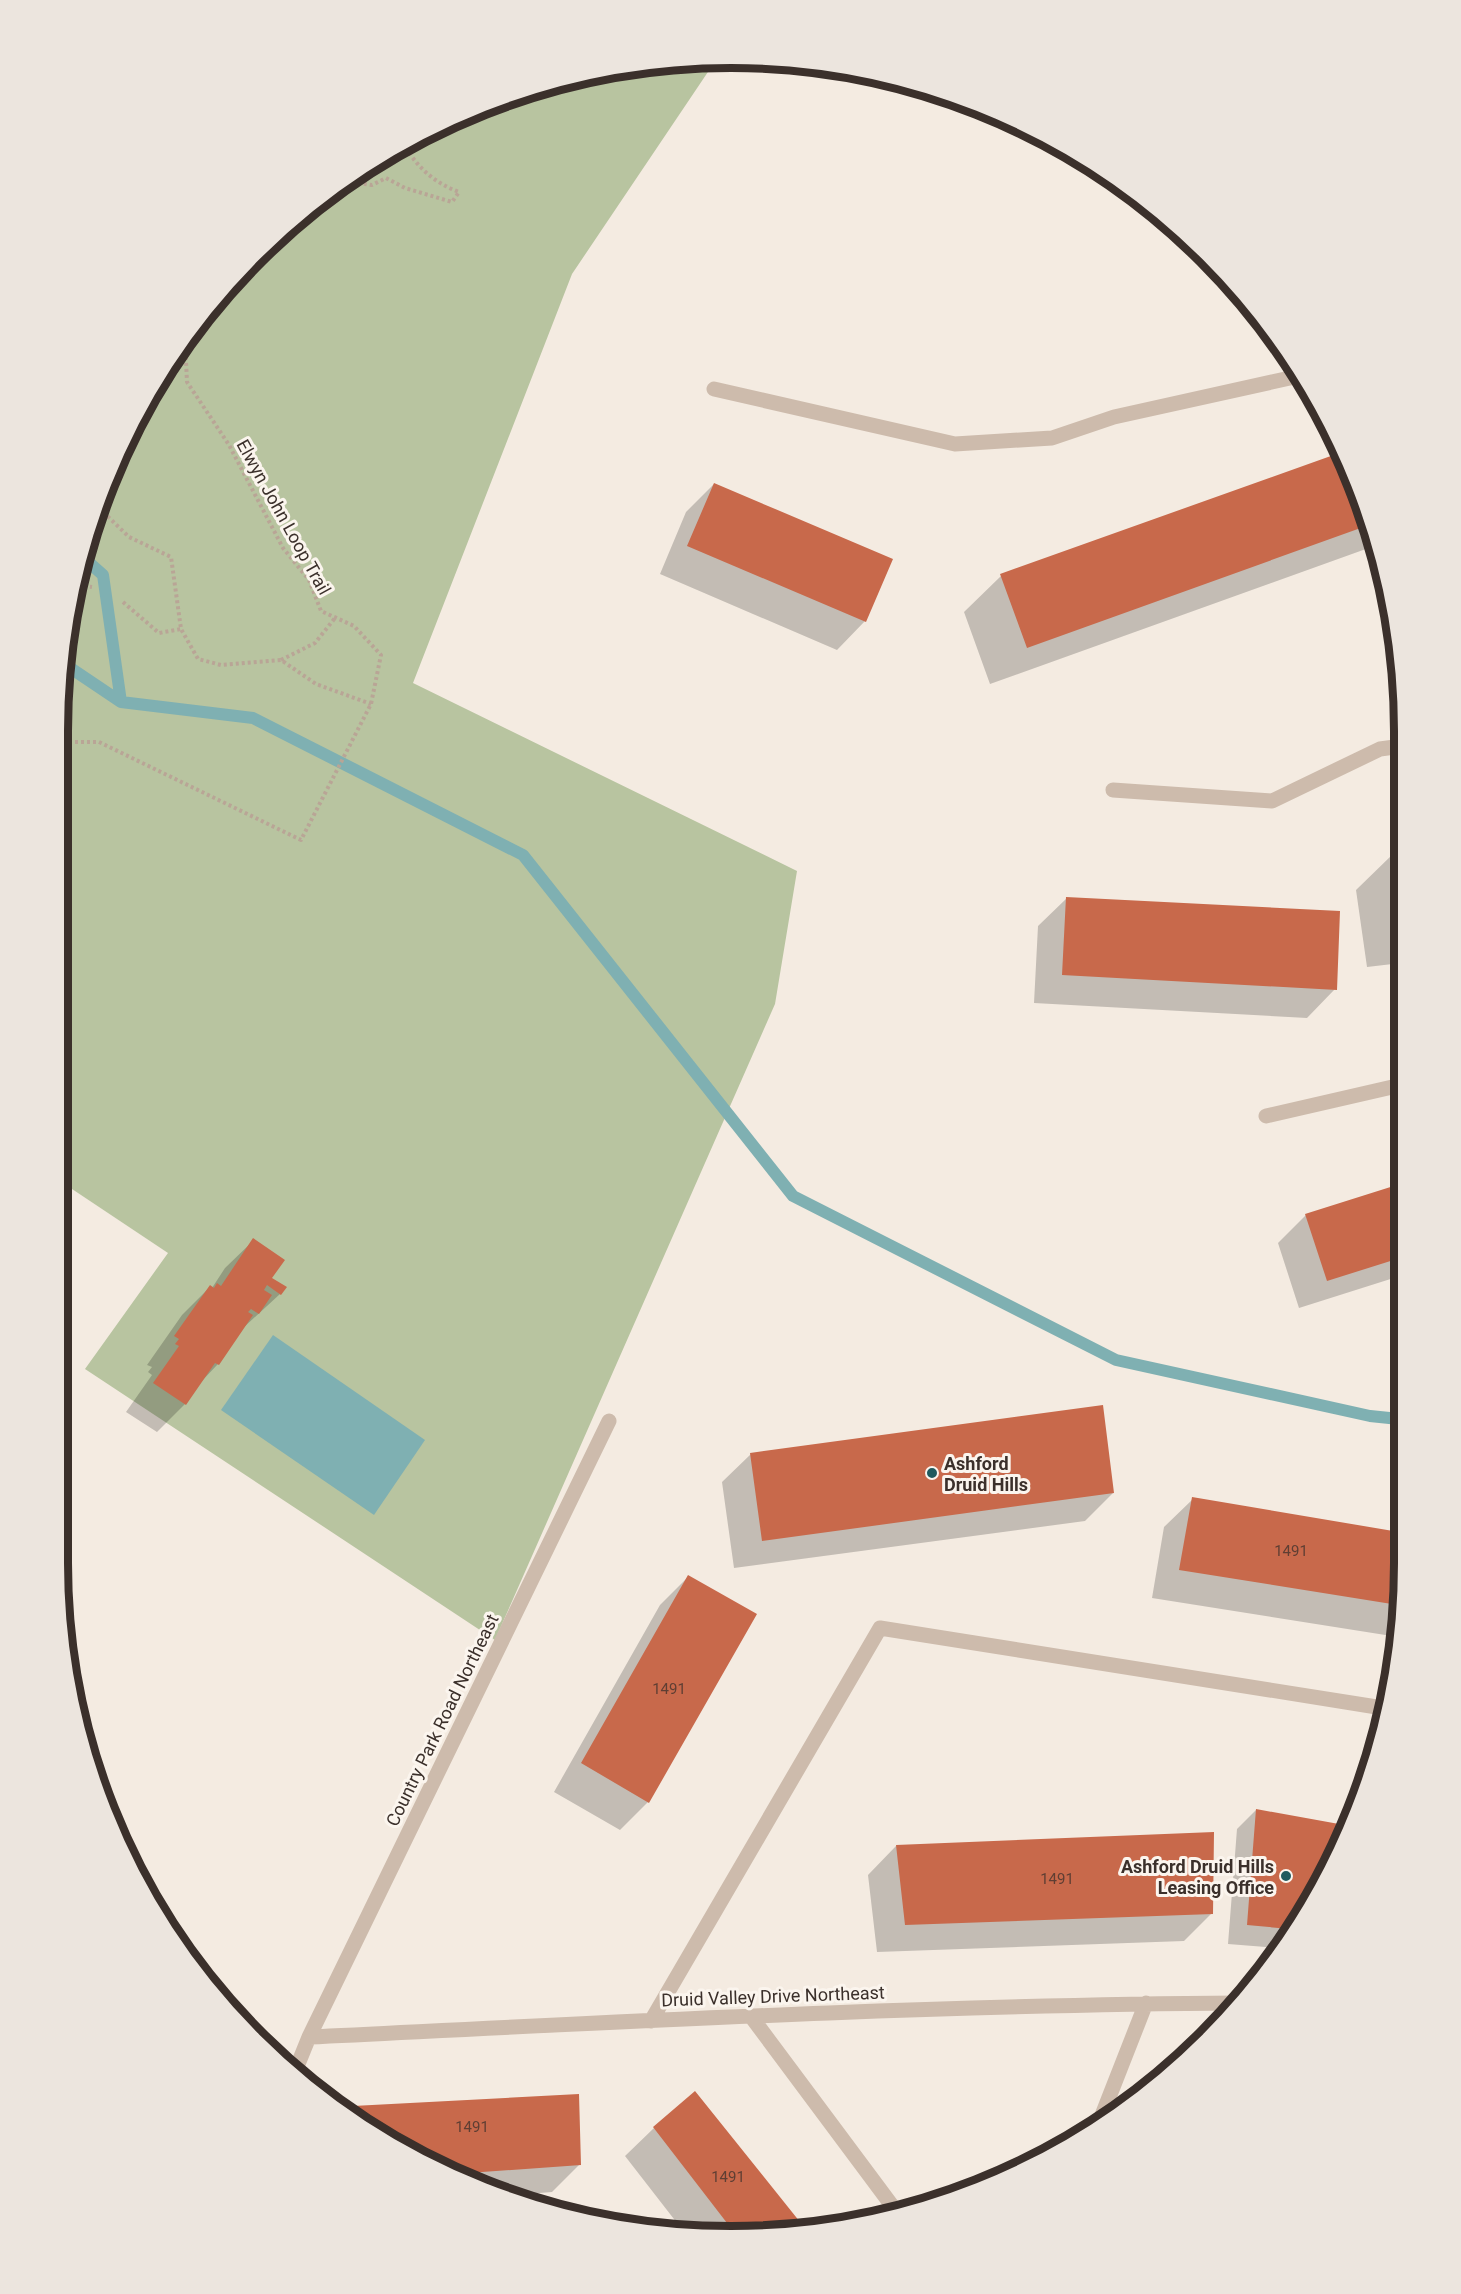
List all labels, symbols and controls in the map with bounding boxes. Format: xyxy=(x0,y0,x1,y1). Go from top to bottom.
street label: Elwyn John Loop Trail xyxy=(233,436,335,598)
place label: Ashford Druid Hills xyxy=(944,1453,1028,1495)
marker: Ashford Druid Hills xyxy=(925,1466,939,1480)
house number: 1491 xyxy=(1274,1542,1308,1560)
street label: Country Park Road Northeast xyxy=(381,1610,503,1830)
house number: 1491 xyxy=(652,1680,686,1698)
place label: Ashford Druid Hills Leasing Office xyxy=(1121,1856,1274,1898)
marker: Ashford Druid Hills Leasing Office xyxy=(1279,1869,1293,1883)
house number: 1491 xyxy=(1040,1870,1074,1888)
street label: Druid Valley Drive Northeast xyxy=(661,1982,885,2010)
house number: 1491 xyxy=(455,2118,489,2136)
house number: 1491 xyxy=(711,2168,745,2186)

